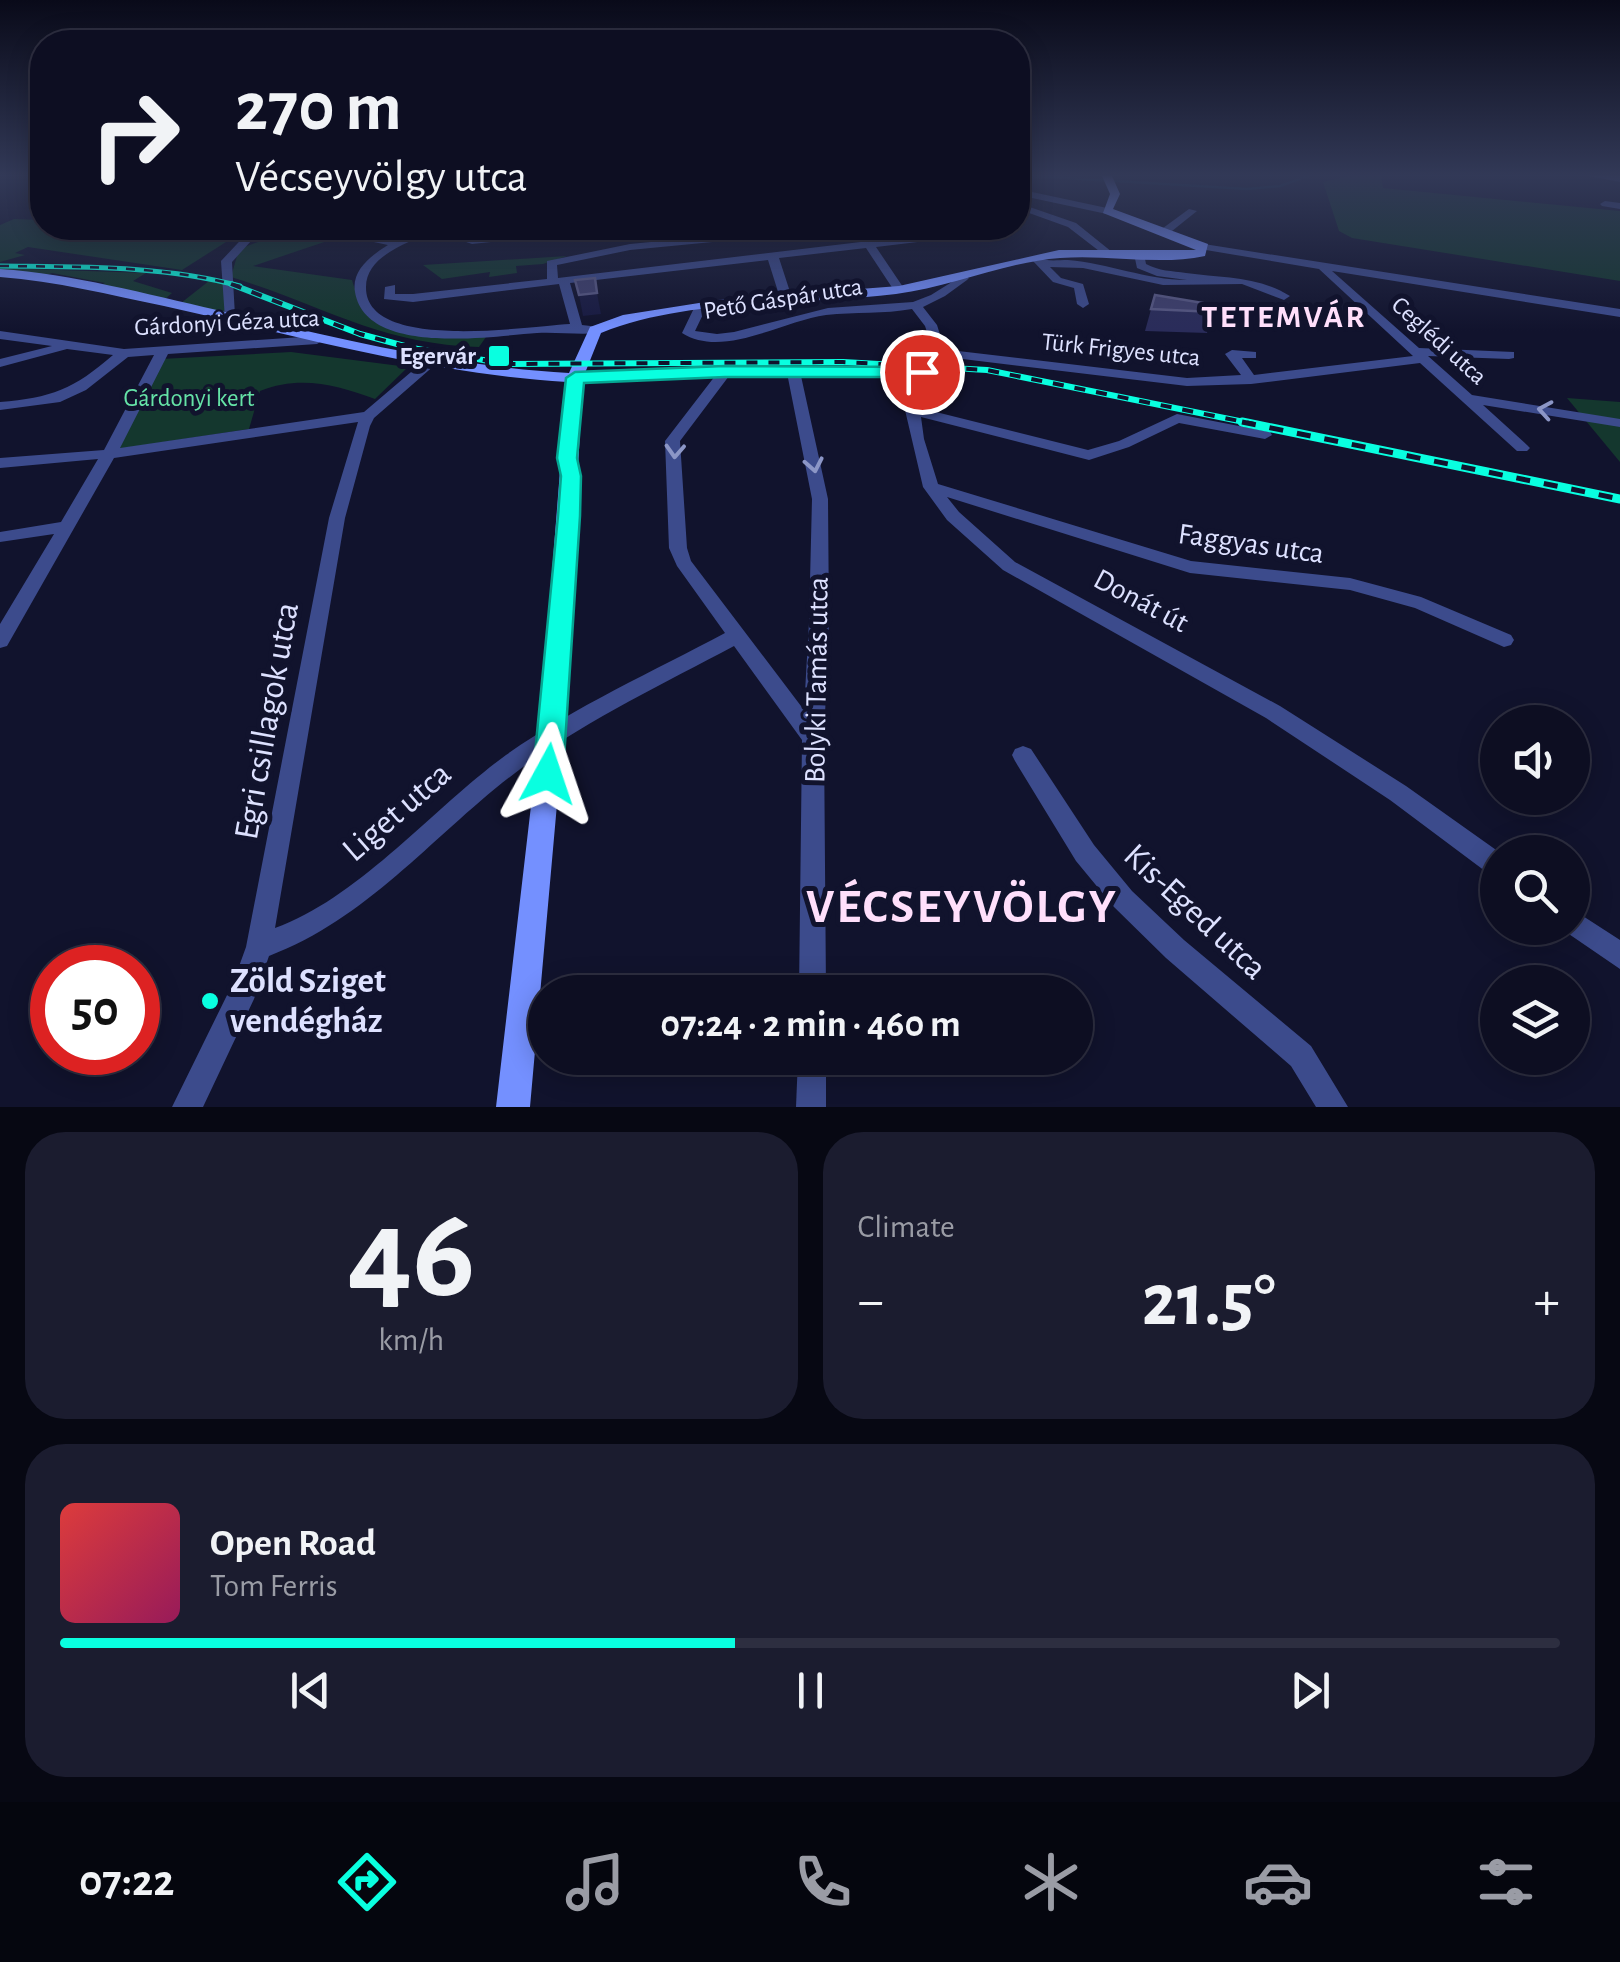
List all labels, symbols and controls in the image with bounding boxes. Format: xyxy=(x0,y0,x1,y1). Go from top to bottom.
icon: right xyxy=(70,70,200,200)
text: 270 m xyxy=(235,73,402,143)
text: Vécseyvölgy utca xyxy=(235,155,528,200)
street label: Pető Gáspár utca xyxy=(702,274,864,324)
street label: Ceglédi utca xyxy=(1387,292,1491,390)
district label: TETEMVÁR xyxy=(1201,299,1367,333)
street label: Gárdonyi Géza utca xyxy=(134,306,320,340)
street label: Türk Frigyes utca xyxy=(1040,329,1202,371)
pin xyxy=(880,330,965,415)
marker: Egervár xyxy=(486,343,512,369)
place label: Egervár xyxy=(399,344,476,369)
icon: arrive xyxy=(895,345,950,400)
park label: Gárdonyi kert xyxy=(124,386,254,411)
one-way arrow xyxy=(1537,400,1553,421)
one-way arrow xyxy=(665,444,686,460)
one-way arrow xyxy=(802,456,823,473)
street label: Faggyas utca xyxy=(1176,519,1326,569)
street label: Donát út xyxy=(1089,564,1194,639)
street label: Bolyki Tamás utca xyxy=(800,577,834,783)
street label: Egri csillagok utca xyxy=(229,600,305,842)
map controls xyxy=(1480,705,1590,1075)
button: sound xyxy=(1480,705,1590,815)
position arrow xyxy=(496,722,600,826)
street label: Liget utca xyxy=(336,756,458,868)
button: search xyxy=(1480,835,1590,945)
street label: Kis-Eged utca xyxy=(1117,838,1273,986)
district label: VÉCSEYVÖLGY xyxy=(806,879,1118,932)
speed limit sign: 50 xyxy=(30,945,160,1075)
place label: Zöld Sziget vendégház xyxy=(230,964,386,1039)
button: layers xyxy=(1480,965,1590,1075)
marker: Zöld Sziget vendégház xyxy=(199,990,221,1012)
text: 07:24 · 2 min · 460 m xyxy=(660,1006,961,1044)
text: 46 xyxy=(347,1191,475,1321)
text: Climate xyxy=(858,1211,955,1243)
text: 21.5° xyxy=(1142,1264,1276,1339)
text: − xyxy=(858,1274,884,1329)
text: + xyxy=(1534,1274,1560,1329)
text: km/h xyxy=(378,1324,444,1356)
text: Open Road xyxy=(210,1525,376,1563)
text: Tom Ferris xyxy=(210,1570,338,1602)
icon: previous xyxy=(283,1663,338,1718)
icon: pause xyxy=(783,1663,838,1718)
icon: next xyxy=(1283,1663,1338,1718)
icon: directions xyxy=(332,1847,402,1917)
icon: music xyxy=(560,1847,630,1917)
icon: phone xyxy=(788,1847,858,1917)
icon: climate xyxy=(1016,1847,1086,1917)
icon: car xyxy=(1243,1847,1313,1917)
icon: filters xyxy=(1471,1847,1541,1917)
text: 07:22 xyxy=(79,1859,174,1904)

